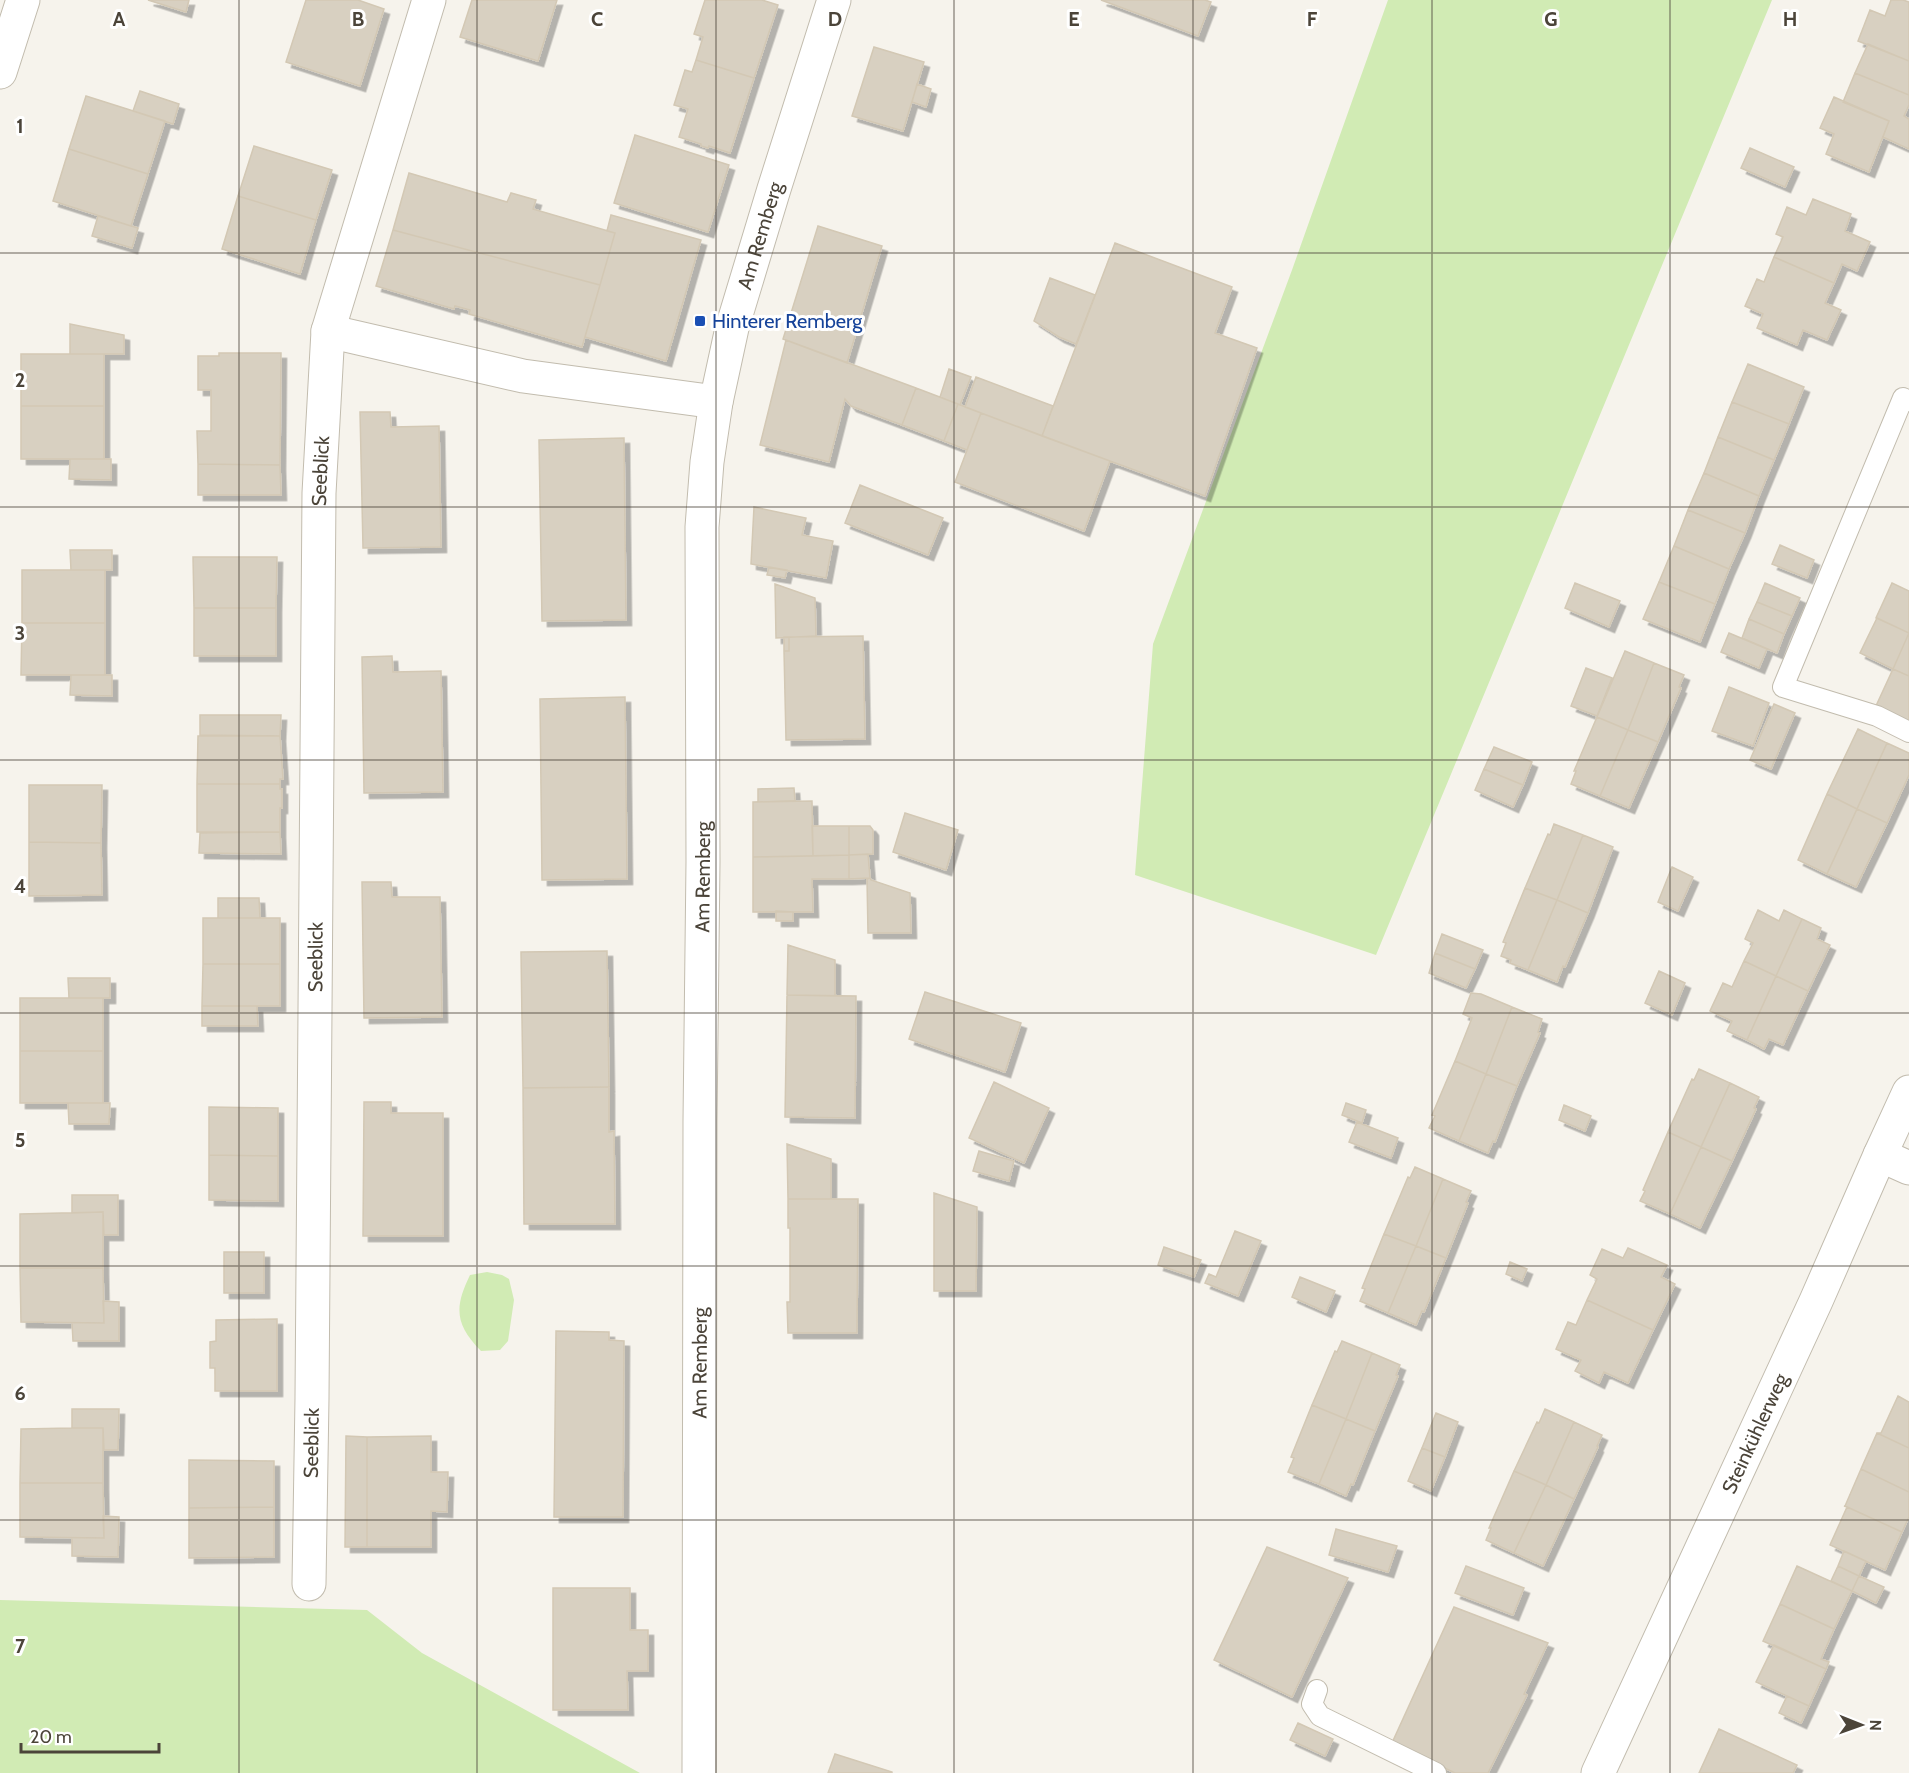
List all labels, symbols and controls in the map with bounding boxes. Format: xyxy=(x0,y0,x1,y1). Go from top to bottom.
text: A xyxy=(113,7,126,31)
text: B xyxy=(352,7,364,31)
text: C xyxy=(591,7,603,31)
text: D xyxy=(828,7,842,31)
text: E xyxy=(1068,7,1080,31)
text: F xyxy=(1307,7,1318,31)
text: G xyxy=(1544,7,1558,31)
text: H xyxy=(1783,7,1797,31)
text: 1 xyxy=(16,114,24,138)
street label: Am Remberg xyxy=(732,178,788,292)
place label: Hinterer Remberg xyxy=(712,309,863,333)
marker: Hinterer Remberg xyxy=(693,314,707,328)
text: 2 xyxy=(15,368,25,392)
street label: Seeblick xyxy=(307,435,334,506)
text: 3 xyxy=(15,621,25,645)
street label: Am Remberg xyxy=(690,820,715,933)
text: 4 xyxy=(14,874,26,898)
street label: Seeblick xyxy=(303,922,328,992)
text: 5 xyxy=(15,1128,25,1152)
street label: Am Remberg xyxy=(688,1306,712,1419)
street label: Steinkühlerweg xyxy=(1717,1369,1793,1497)
text: 6 xyxy=(14,1381,26,1405)
street label: Seeblick xyxy=(299,1408,324,1478)
text: 7 xyxy=(15,1634,26,1658)
north arrow xyxy=(1831,1695,1891,1755)
scale bar xyxy=(21,1716,159,1754)
text: N xyxy=(1866,1719,1885,1731)
text: 20 m xyxy=(30,1726,72,1748)

